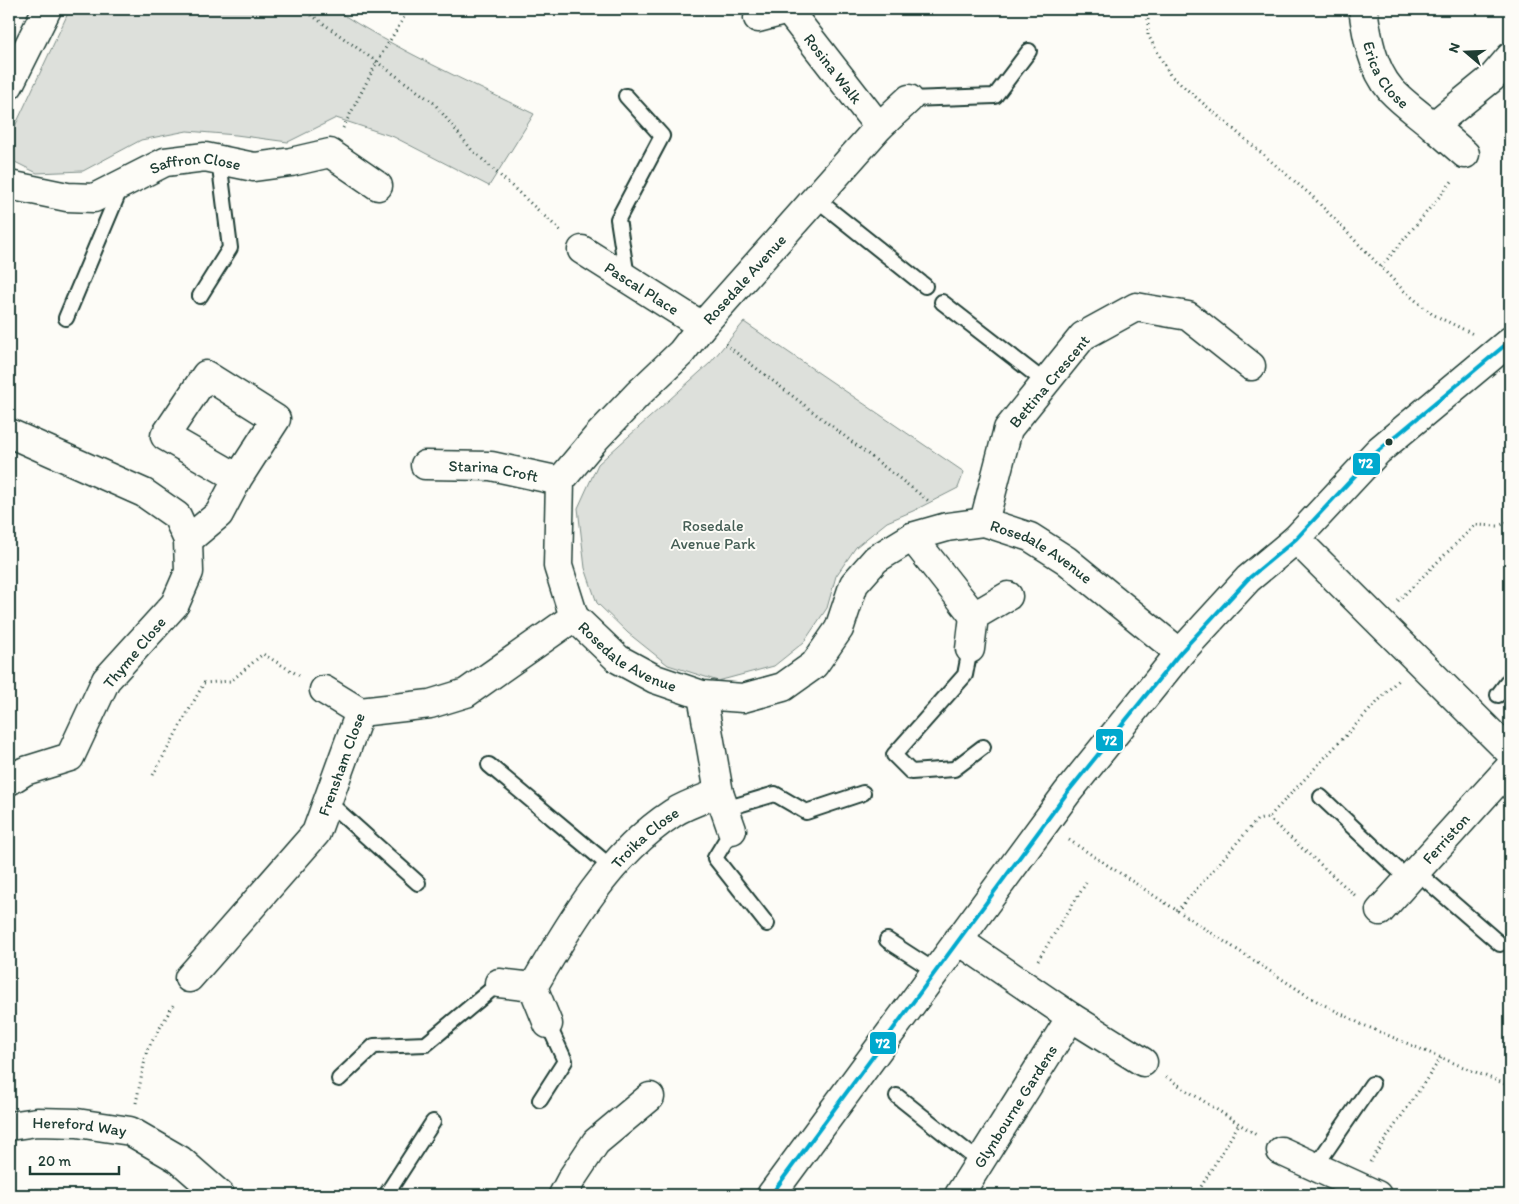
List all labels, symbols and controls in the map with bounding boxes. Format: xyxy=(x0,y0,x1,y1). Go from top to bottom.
north arrow xyxy=(1442,28,1492,78)
street label: Rosina Walk xyxy=(800,30,867,108)
street label: Erica Close xyxy=(1359,39,1413,113)
text: N xyxy=(1445,41,1464,55)
street label: Saffron Close xyxy=(146,148,243,178)
street label: Rosedale Avenue xyxy=(699,230,790,328)
street label: Pascal Place xyxy=(601,258,682,319)
street label: Bettina Crescent xyxy=(1005,331,1094,432)
unlabelled marker xyxy=(1384,437,1394,447)
line badge: 72 xyxy=(1352,452,1381,476)
text: 72 xyxy=(1358,455,1374,472)
street label: Starina Croft xyxy=(448,456,541,486)
park label: Rosedale Avenue Park xyxy=(670,516,756,553)
street label: Rosedale Avenue xyxy=(988,516,1096,588)
street label: Thyme Close xyxy=(99,612,170,692)
street label: Rosedale Avenue xyxy=(574,617,679,696)
street label: Frensham Close xyxy=(314,710,369,819)
line badge: 72 xyxy=(1095,728,1124,752)
text: 72 xyxy=(1102,732,1118,749)
street label: Troika Close xyxy=(607,803,682,872)
street label: Ferriston xyxy=(1418,809,1474,868)
line badge: 72 xyxy=(869,1031,897,1055)
text: 72 xyxy=(875,1035,891,1052)
street label: Glynbourne Gardens xyxy=(969,1041,1061,1172)
street label: Hereford Way xyxy=(32,1113,128,1140)
scale bar xyxy=(30,1144,119,1176)
text: 20 m xyxy=(38,1152,72,1170)

